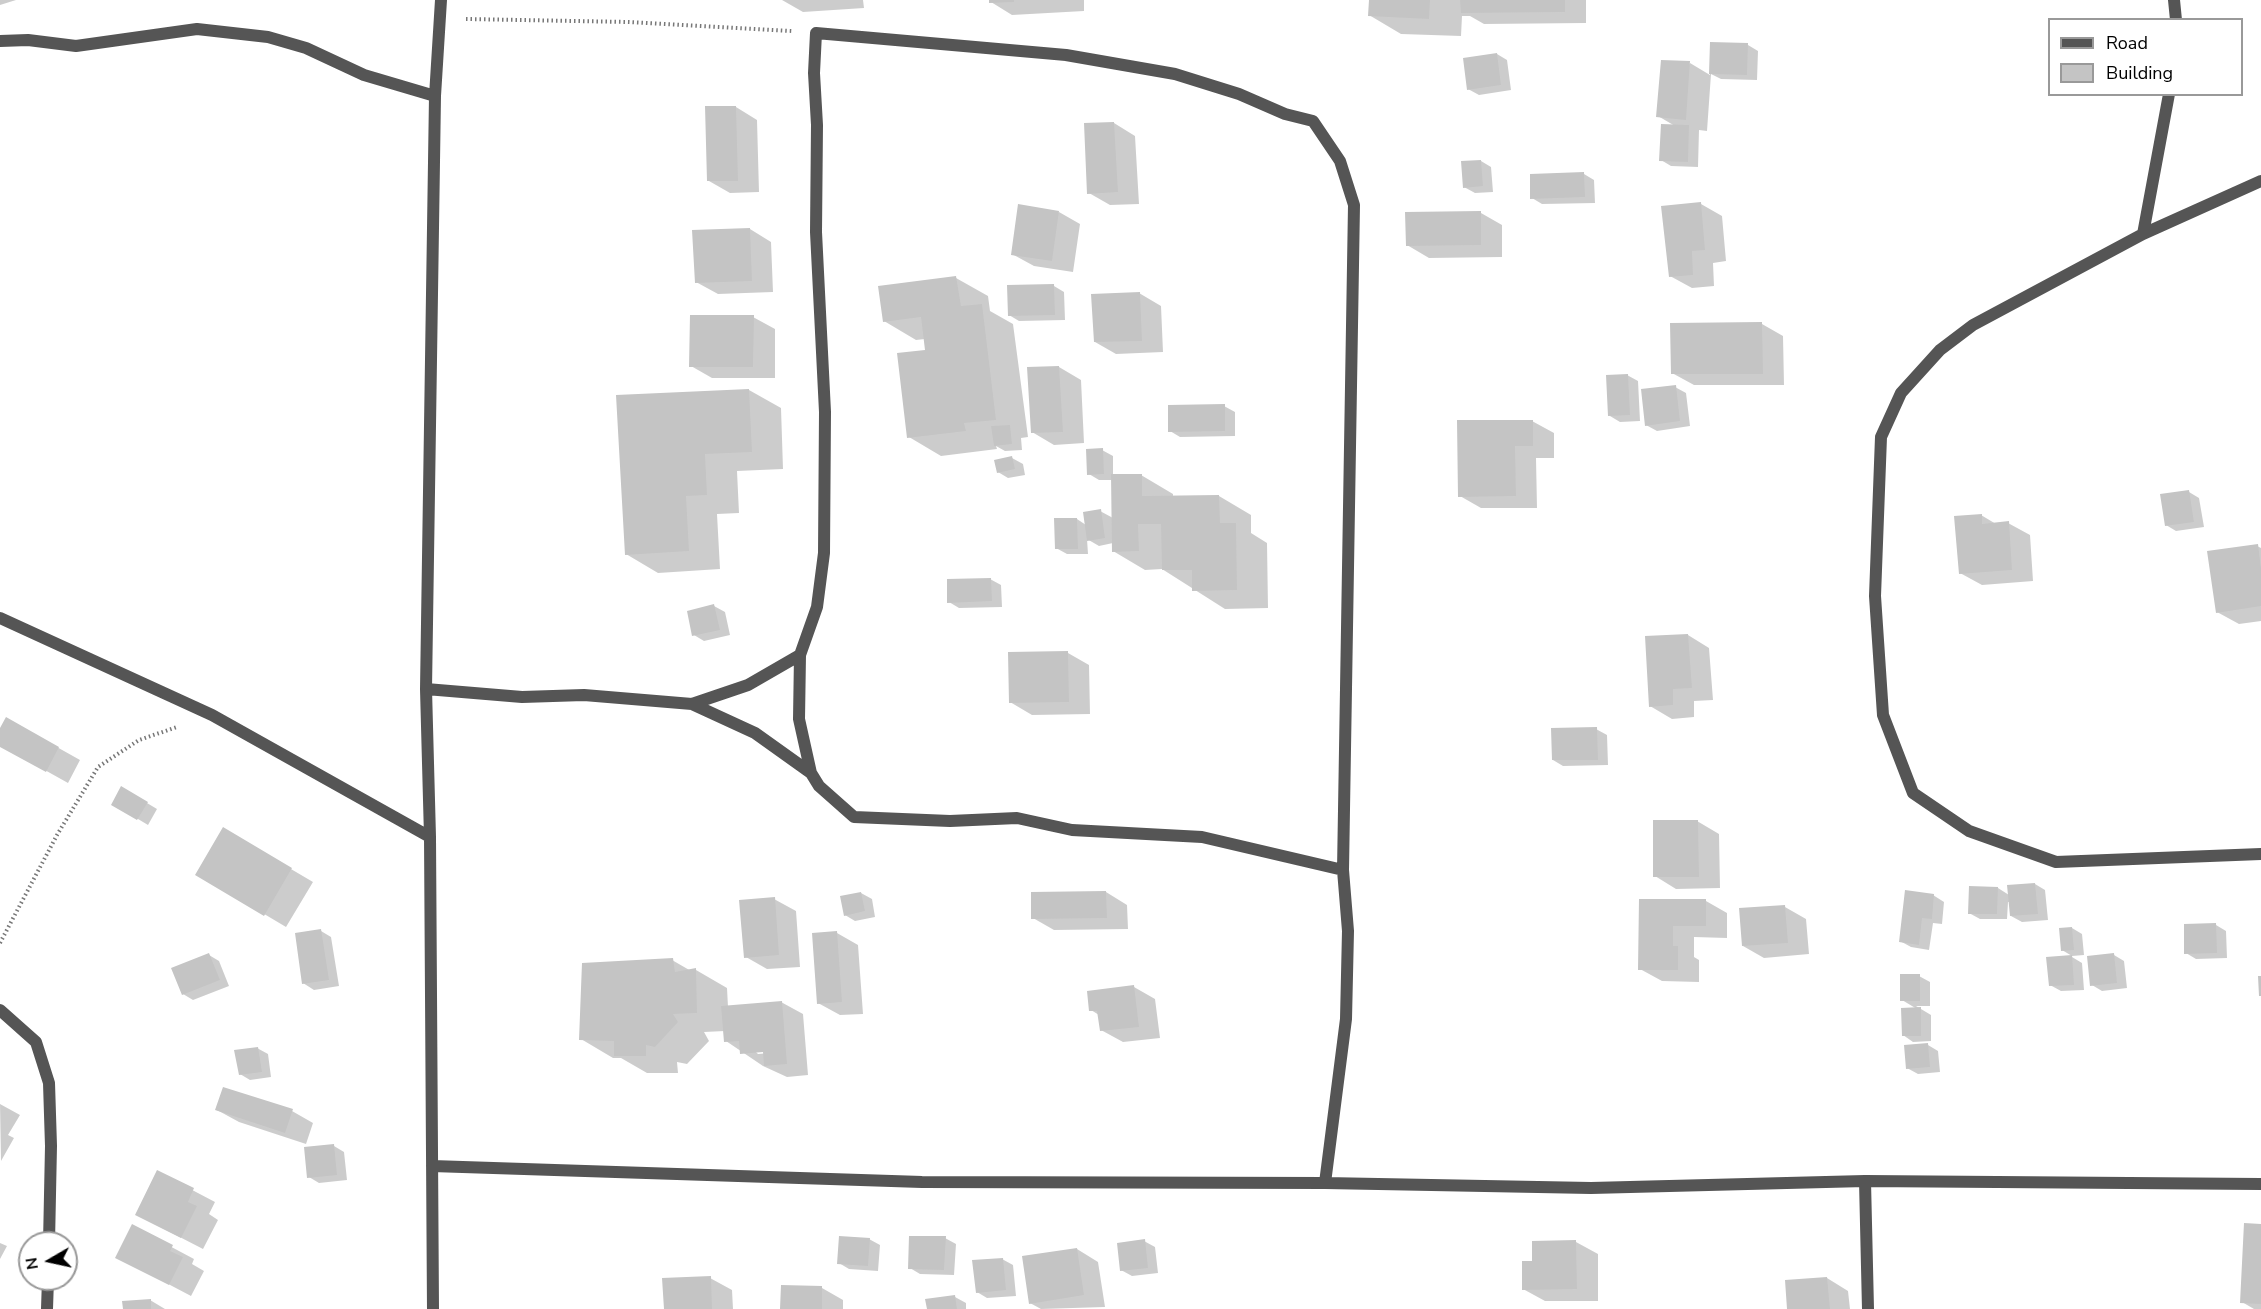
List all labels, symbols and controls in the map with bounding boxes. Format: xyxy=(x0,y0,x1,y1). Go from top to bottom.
legend xyxy=(2048,18,2243,96)
text: Road xyxy=(2106,31,2148,55)
text: Building xyxy=(2106,61,2173,85)
north arrow xyxy=(18,1231,78,1291)
text: N xyxy=(20,1256,44,1271)

